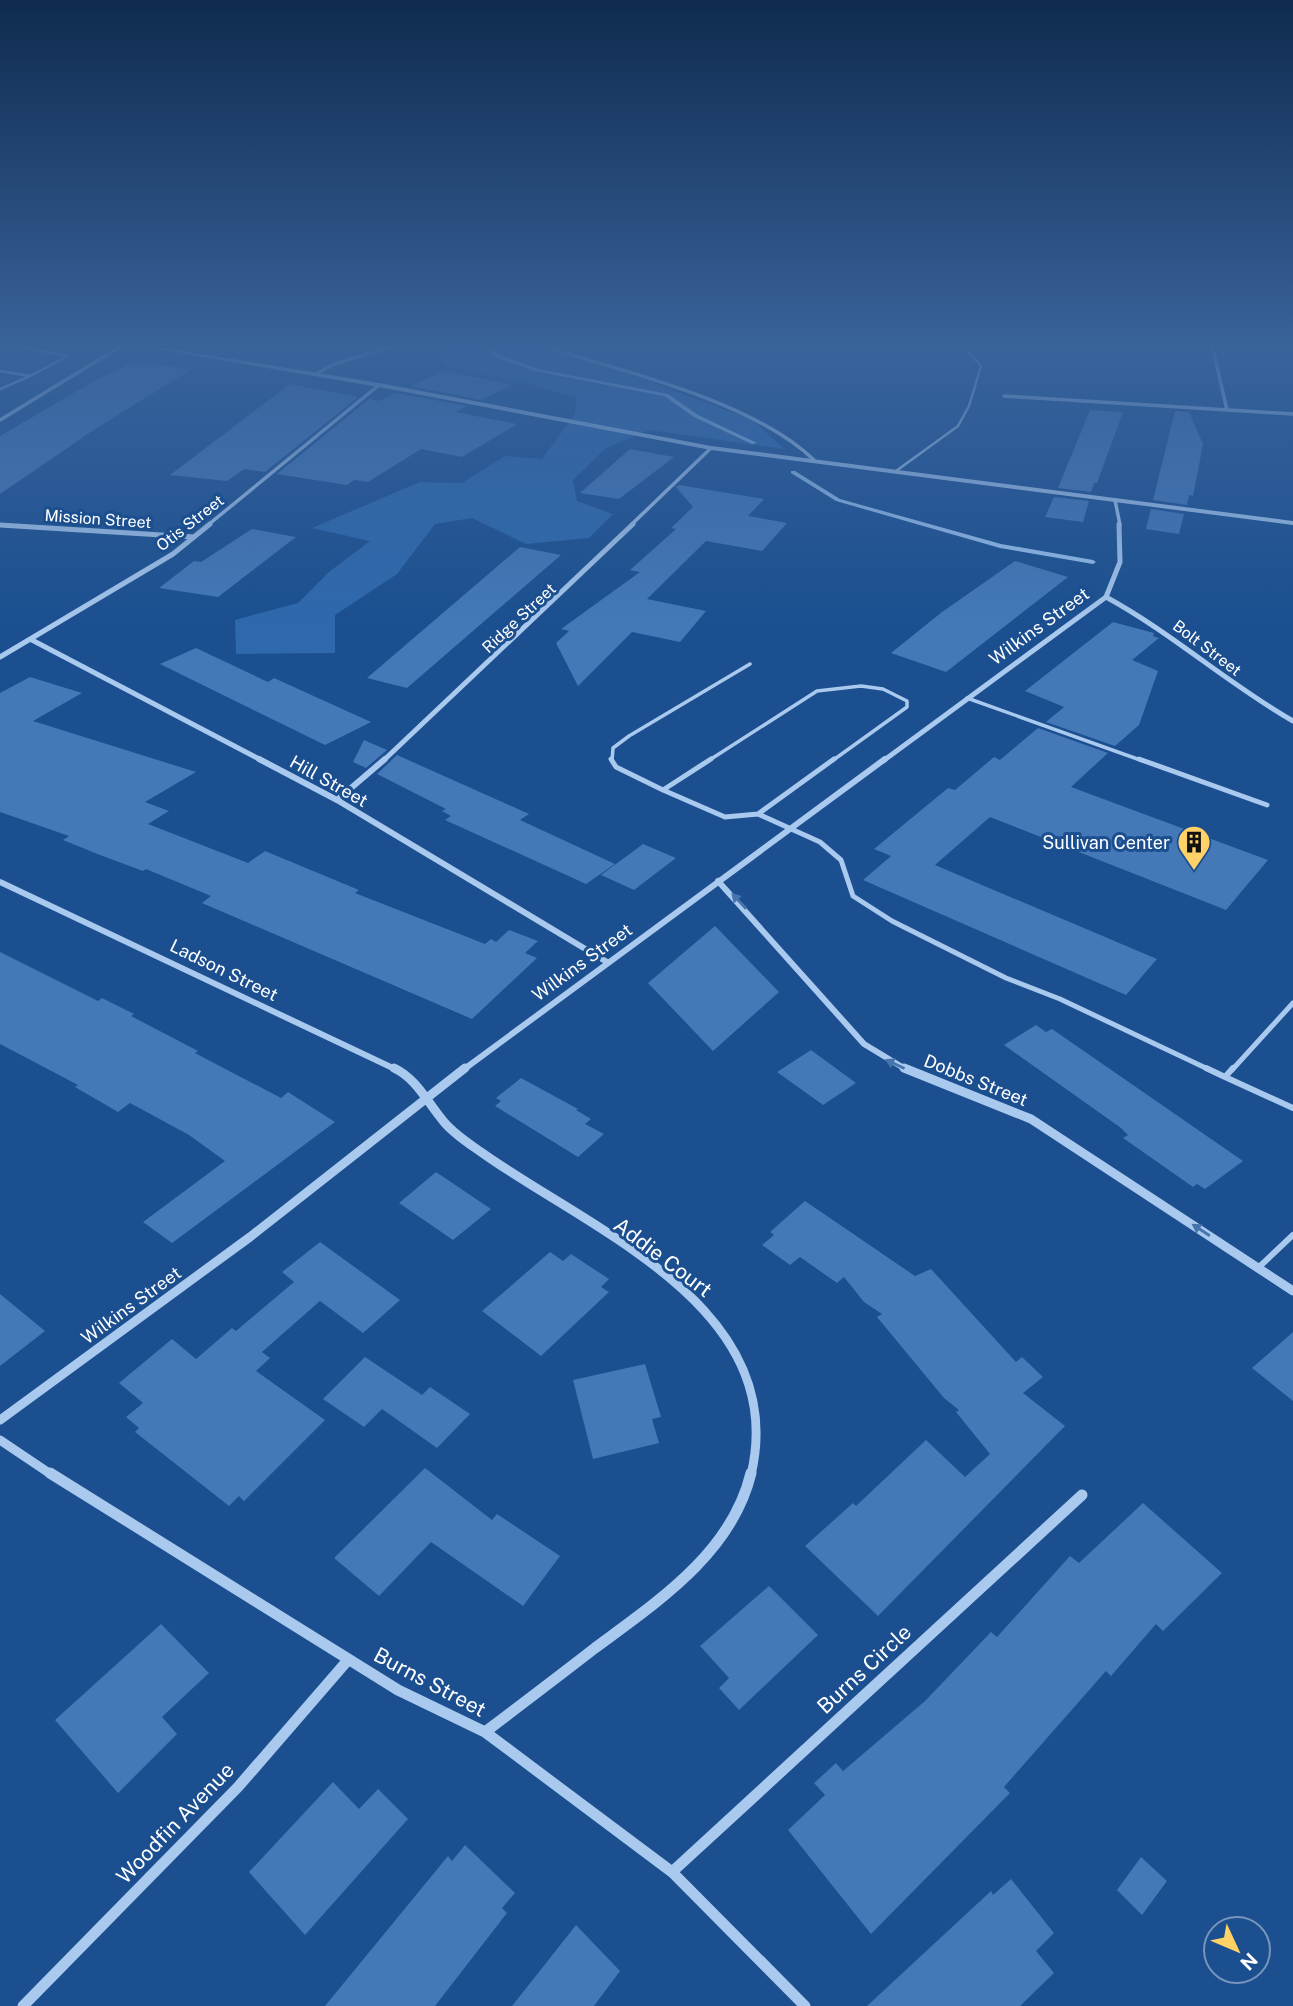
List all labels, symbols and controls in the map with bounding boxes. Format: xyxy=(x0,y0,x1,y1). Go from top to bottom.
street label: Otis Street xyxy=(152,491,228,555)
street label: Mission Street xyxy=(44,506,152,532)
street label: Ridge Street xyxy=(478,579,560,657)
street label: Wilkins Street xyxy=(985,583,1093,669)
street label: Bolt Street xyxy=(1169,616,1245,680)
street label: Hill Street xyxy=(286,751,372,811)
building icon: Sullivan Center xyxy=(1175,823,1213,872)
place label: Sullivan Center xyxy=(1042,832,1170,853)
one-way arrow xyxy=(731,892,747,909)
street label: Wilkins Street xyxy=(528,919,636,1005)
street label: Ladson Street xyxy=(167,935,281,1005)
street label: Dobbs Street xyxy=(921,1050,1031,1110)
one-way arrow xyxy=(885,1058,905,1070)
street label: Addie Court xyxy=(609,1212,717,1302)
one-way arrow xyxy=(1192,1223,1210,1237)
street label: Wilkins Street xyxy=(77,1262,185,1348)
street label: Burns Circle xyxy=(812,1619,916,1719)
street label: Burns Street xyxy=(370,1642,490,1722)
street label: Woodfin Avenue xyxy=(111,1757,239,1889)
north arrow xyxy=(1202,1915,1272,1985)
text: N xyxy=(1236,1949,1262,1975)

